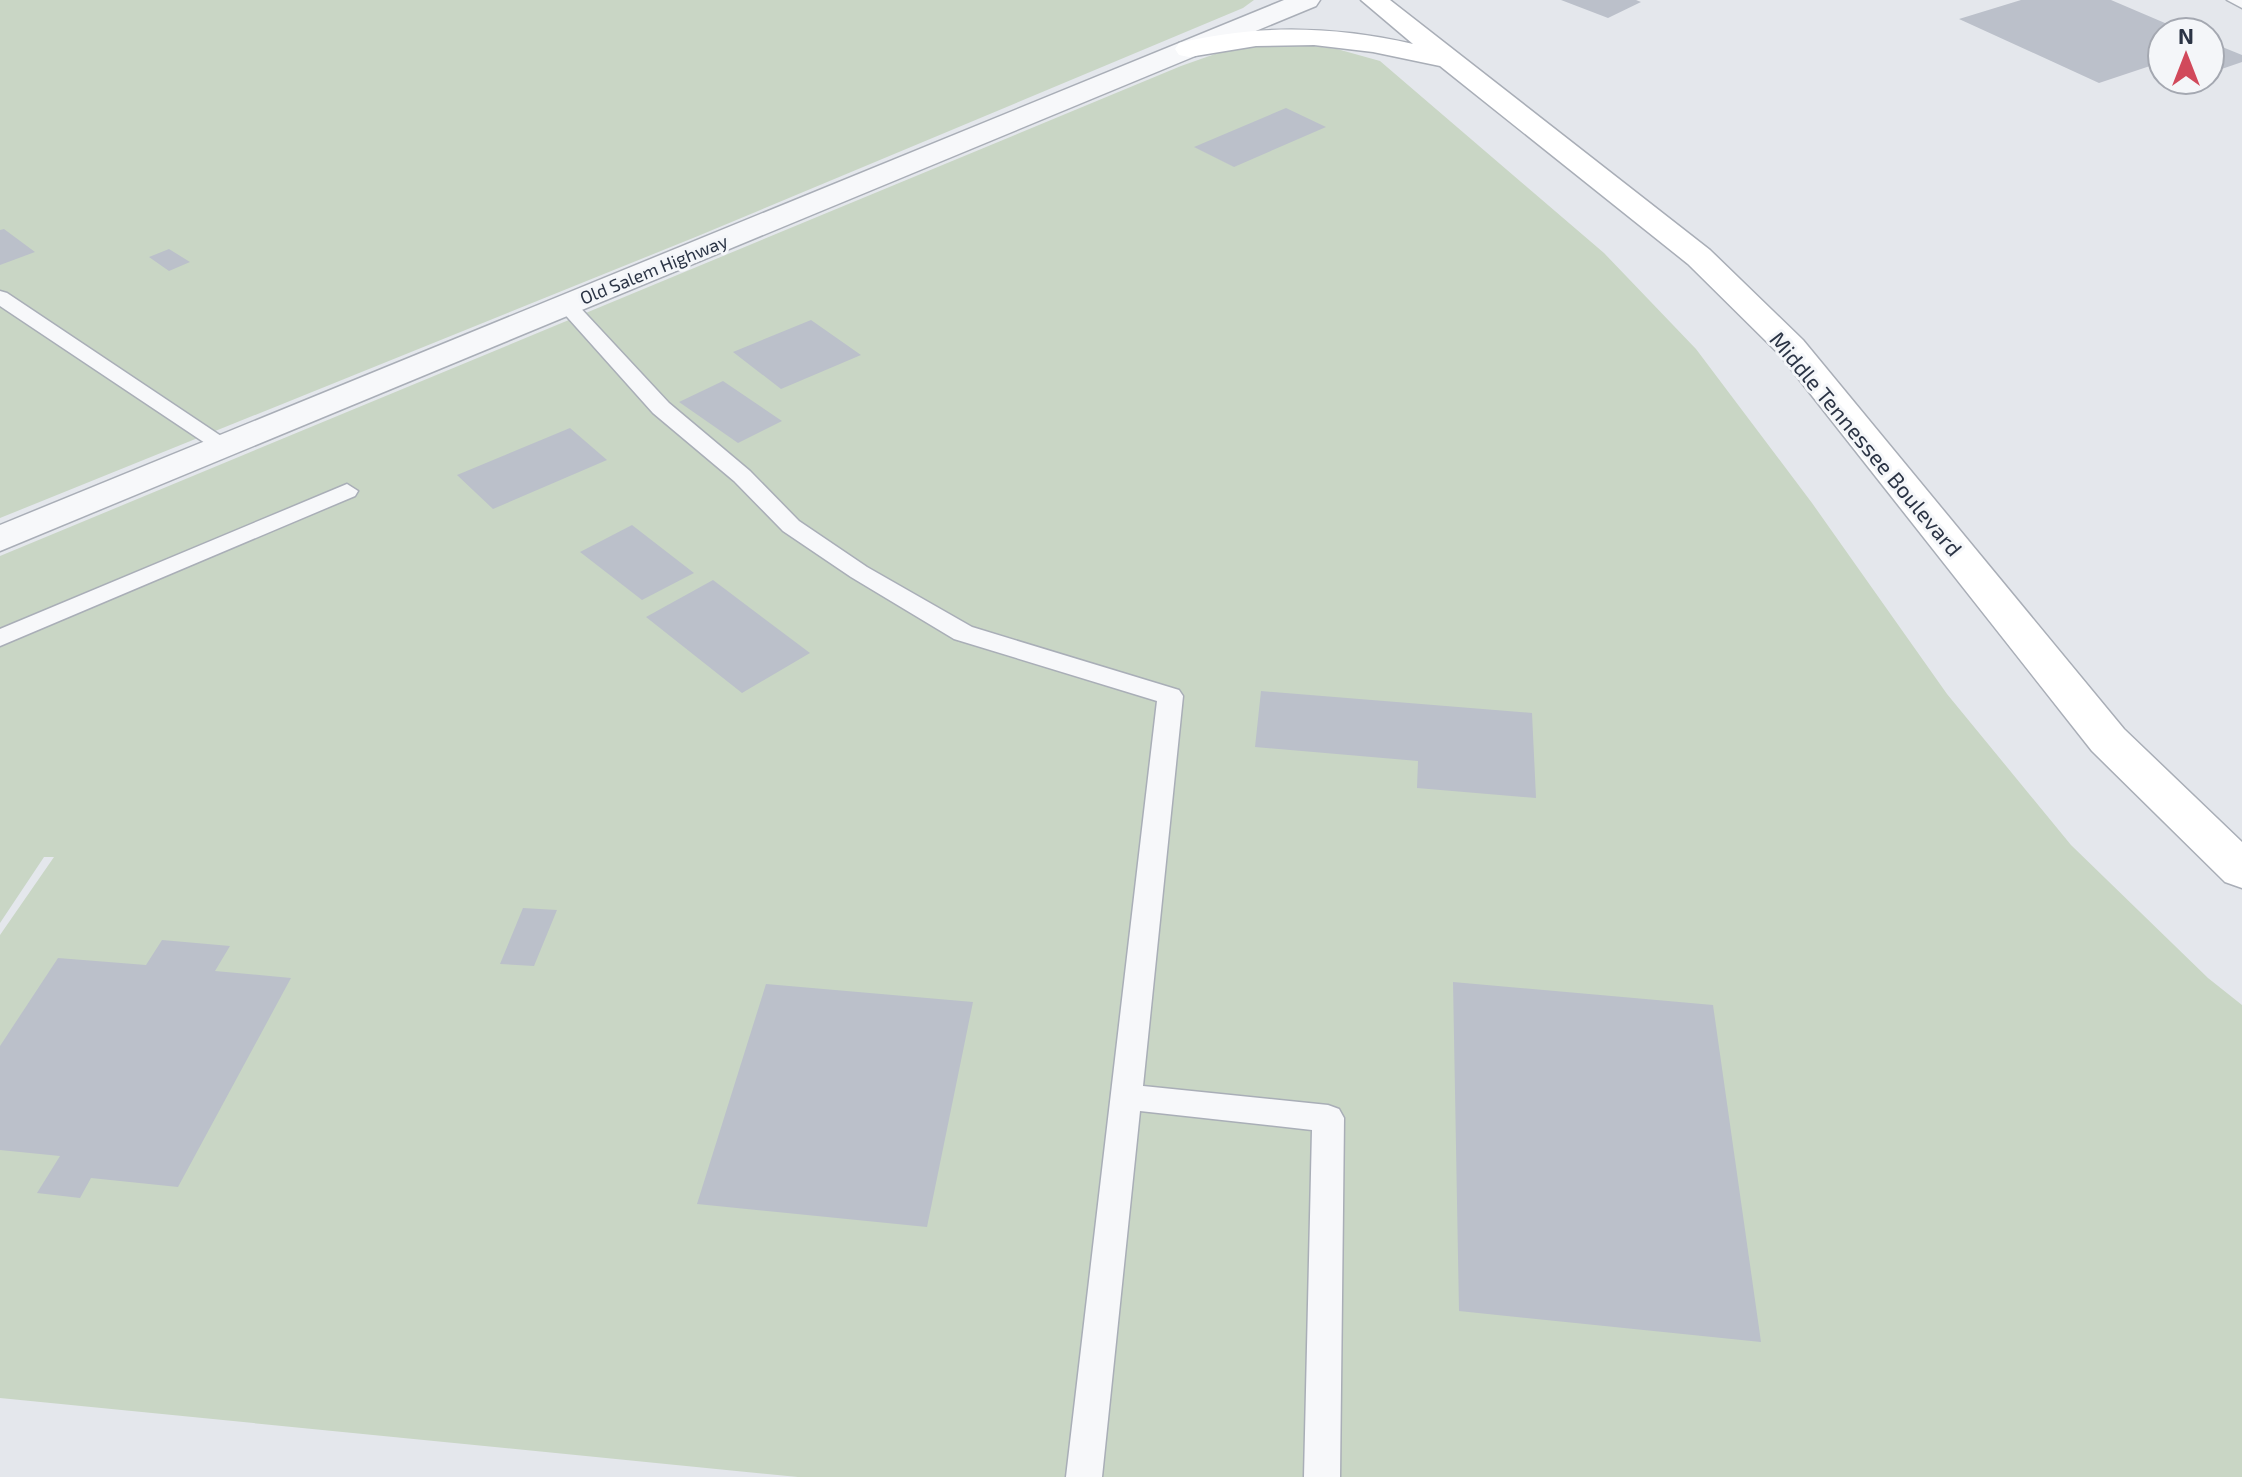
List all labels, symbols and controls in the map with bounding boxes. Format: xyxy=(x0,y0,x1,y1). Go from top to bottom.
north arrow xyxy=(2146,16,2226,96)
text: N xyxy=(2178,22,2194,48)
street label: Old Salem Highway xyxy=(576,229,731,309)
street label: Middle Tennessee Boulevard xyxy=(1765,326,1968,561)

